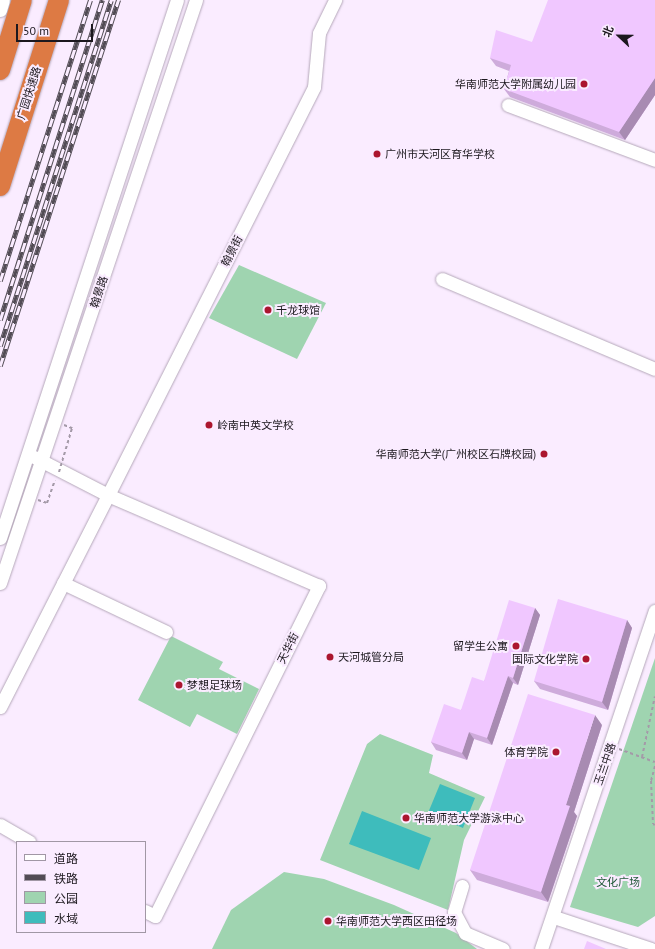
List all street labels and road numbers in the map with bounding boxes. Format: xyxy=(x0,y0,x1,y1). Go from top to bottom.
street label: 广园快速路 xyxy=(14,65,44,121)
street label: 翰景街 xyxy=(219,233,245,269)
street label: 翰景路 xyxy=(88,274,110,310)
street label: 天华街 xyxy=(275,630,301,666)
street label: 玉兰中路 xyxy=(592,741,618,787)

